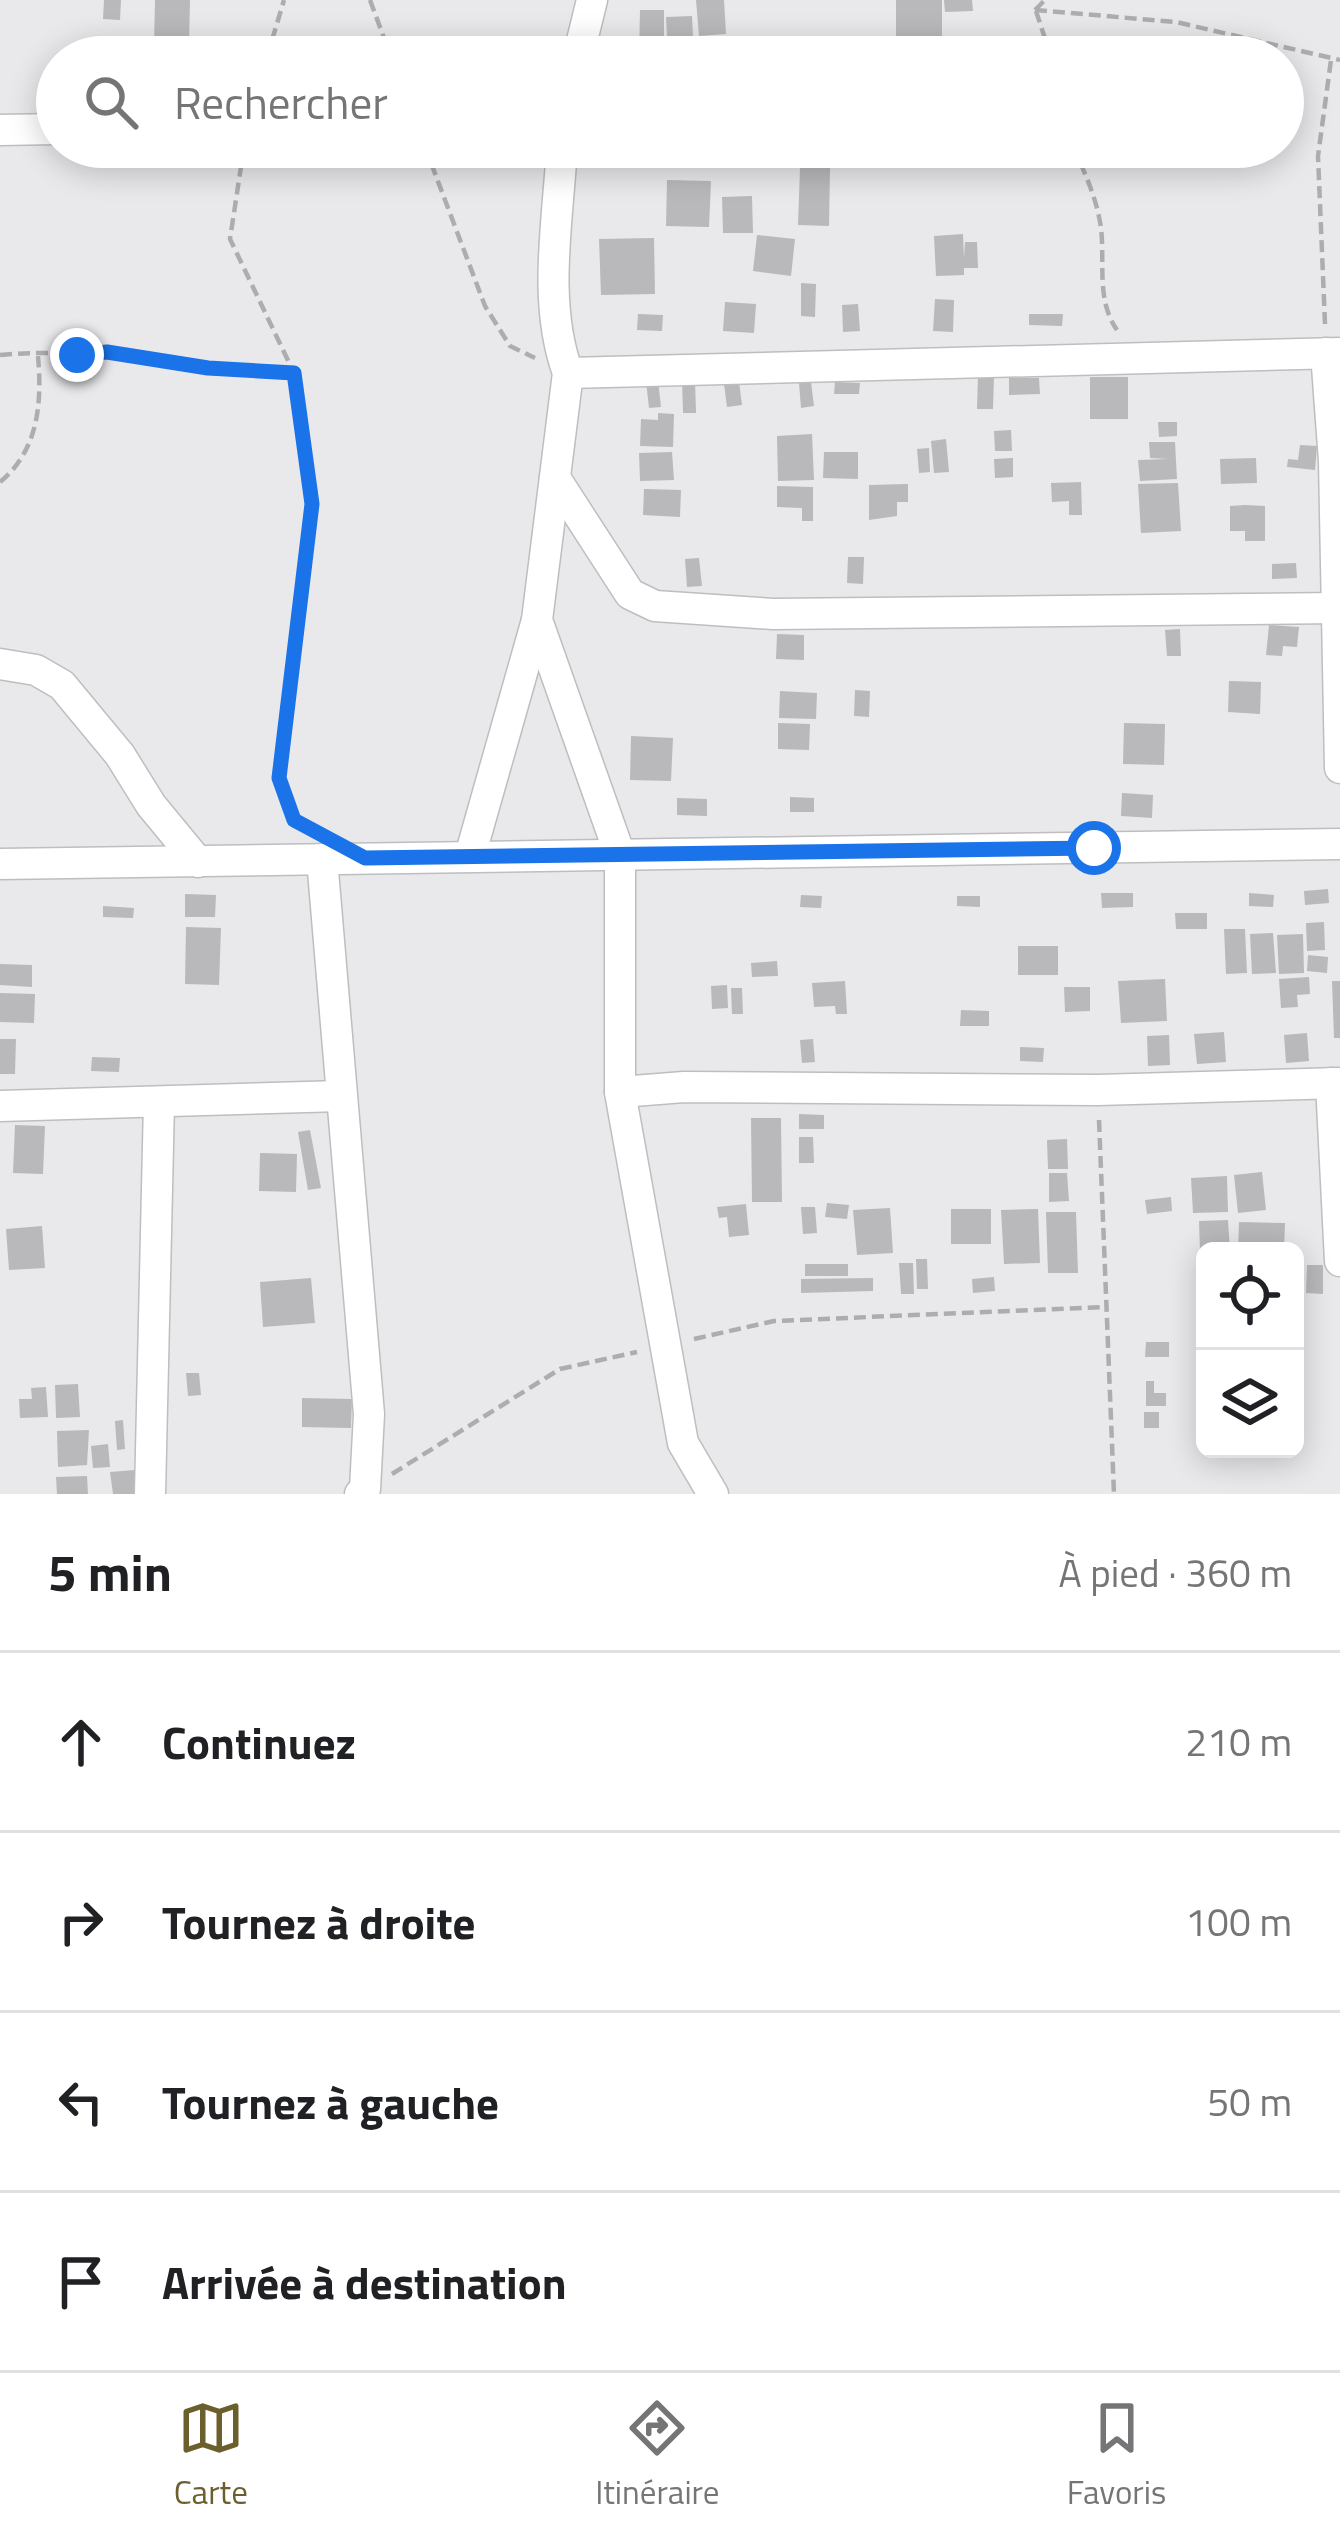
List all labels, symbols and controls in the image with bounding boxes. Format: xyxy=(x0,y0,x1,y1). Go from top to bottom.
search box xyxy=(36,36,1304,168)
text: Rechercher xyxy=(174,68,388,136)
icon: search xyxy=(78,69,144,135)
route end xyxy=(50,328,104,382)
route start xyxy=(1067,821,1121,875)
map controls xyxy=(1196,1242,1304,1458)
button: locate xyxy=(1196,1242,1304,1350)
button: layers xyxy=(1196,1350,1304,1458)
text: 5 min xyxy=(48,1533,172,1611)
text: À pied · 360 m xyxy=(1058,1543,1292,1602)
text: Continuez xyxy=(162,1708,356,1776)
icon: ahead xyxy=(48,1709,114,1775)
text: 210 m xyxy=(1185,1712,1292,1771)
text: Tournez à droite xyxy=(162,1888,476,1956)
icon: right xyxy=(48,1889,114,1955)
text: 100 m xyxy=(1185,1892,1292,1951)
text: Tournez à gauche xyxy=(162,2068,499,2136)
icon: left xyxy=(48,2069,114,2135)
text: 50 m xyxy=(1207,2072,1292,2131)
text: Arrivée à destination xyxy=(162,2248,567,2316)
icon: arrive xyxy=(48,2249,114,2315)
tab: Carte xyxy=(174,2395,248,2517)
tab: Itinéraire xyxy=(595,2395,719,2517)
tab: Favoris xyxy=(1067,2395,1166,2517)

